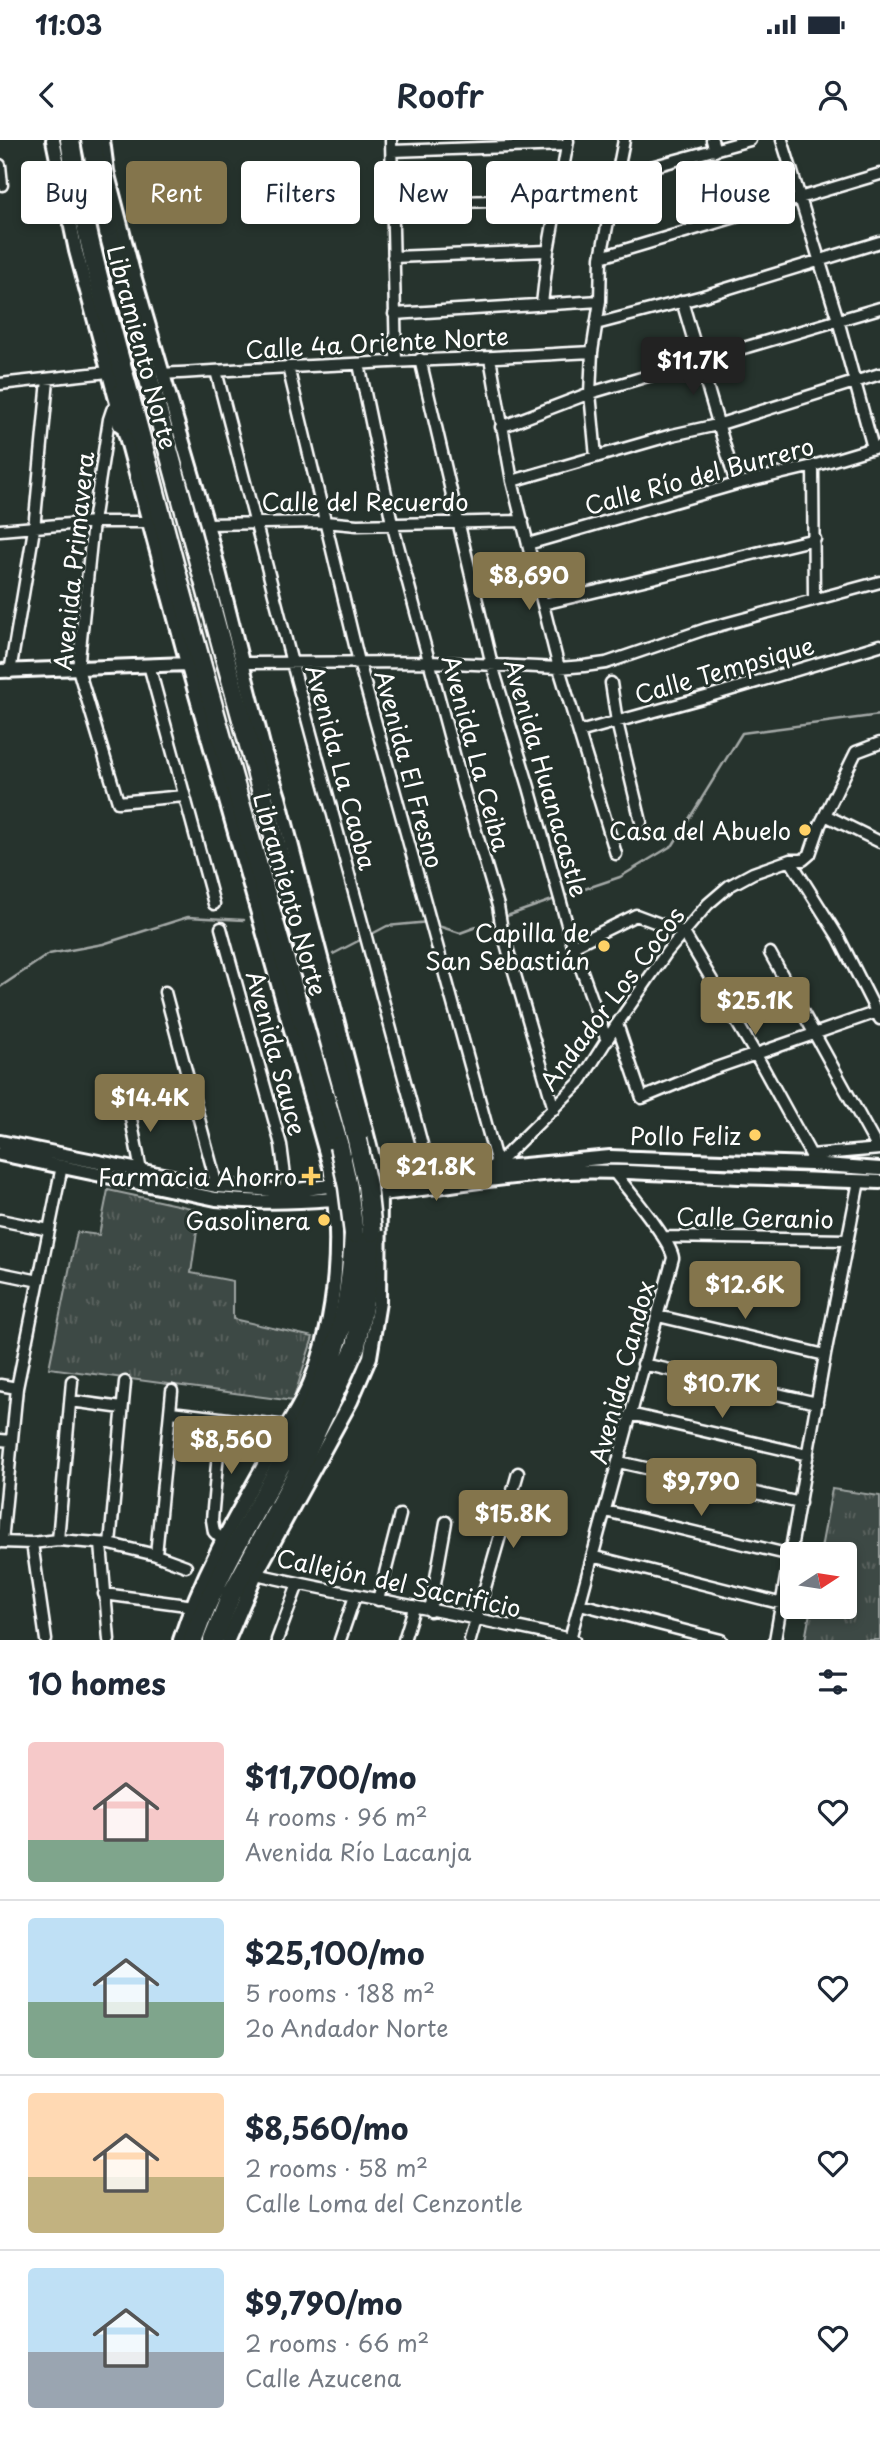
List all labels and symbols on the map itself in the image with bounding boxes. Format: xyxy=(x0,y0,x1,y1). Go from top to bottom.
street label: Libramiento Norte xyxy=(98,241,188,453)
street label: Calle 4a Oriente Norte xyxy=(244,317,510,367)
pin: $11.7K xyxy=(636,338,750,397)
street label: Calle Río del Burrero xyxy=(580,427,818,523)
street label: Avenida Primavera xyxy=(44,449,102,672)
street label: Calle del Recuerdo xyxy=(261,483,469,519)
pin: $8,690 xyxy=(472,552,586,612)
street label: Calle Tempsique xyxy=(630,626,818,712)
street label: Avenida La Ceiba xyxy=(433,651,521,855)
street label: Avenida Huanacastle xyxy=(496,655,598,901)
street label: Avenida La Caoba xyxy=(297,660,387,874)
street label: Avenida El Fresno xyxy=(366,666,454,872)
street label: Libramiento Norte xyxy=(245,788,337,1000)
place label: Casa del Abuelo xyxy=(609,812,791,848)
marker: Casa del Abuelo xyxy=(797,822,813,838)
street label: Andador Los Cocos xyxy=(530,898,692,1098)
place label: Capilla de San Sebastián xyxy=(425,914,590,978)
marker: Capilla de San Sebastián xyxy=(596,938,612,954)
street label: Avenida Sauce xyxy=(238,966,316,1140)
pin: $25.1K xyxy=(698,978,812,1037)
pin: $14.4K xyxy=(93,1074,207,1134)
place label: Pollo Feliz xyxy=(630,1117,741,1153)
marker: Pollo Feliz xyxy=(747,1127,763,1143)
pin: $21.8K xyxy=(379,1144,493,1203)
place label: Farmacia Ahorro xyxy=(98,1158,297,1194)
marker: Farmacia Ahorro xyxy=(303,1168,319,1184)
street label: Calle Geranio xyxy=(676,1198,834,1236)
place label: Gasolinera xyxy=(185,1202,310,1238)
marker: Gasolinera xyxy=(316,1212,332,1228)
pin: $12.6K xyxy=(688,1262,802,1321)
street label: Avenida Candox xyxy=(579,1276,663,1468)
pin: $10.7K xyxy=(665,1360,779,1420)
pin: $8,560 xyxy=(174,1416,288,1476)
pin: $9,790 xyxy=(644,1458,758,1518)
pin: $15.8K xyxy=(456,1490,570,1550)
street label: Callejón del Sacrificio xyxy=(273,1538,525,1626)
north arrow xyxy=(780,1542,858,1619)

